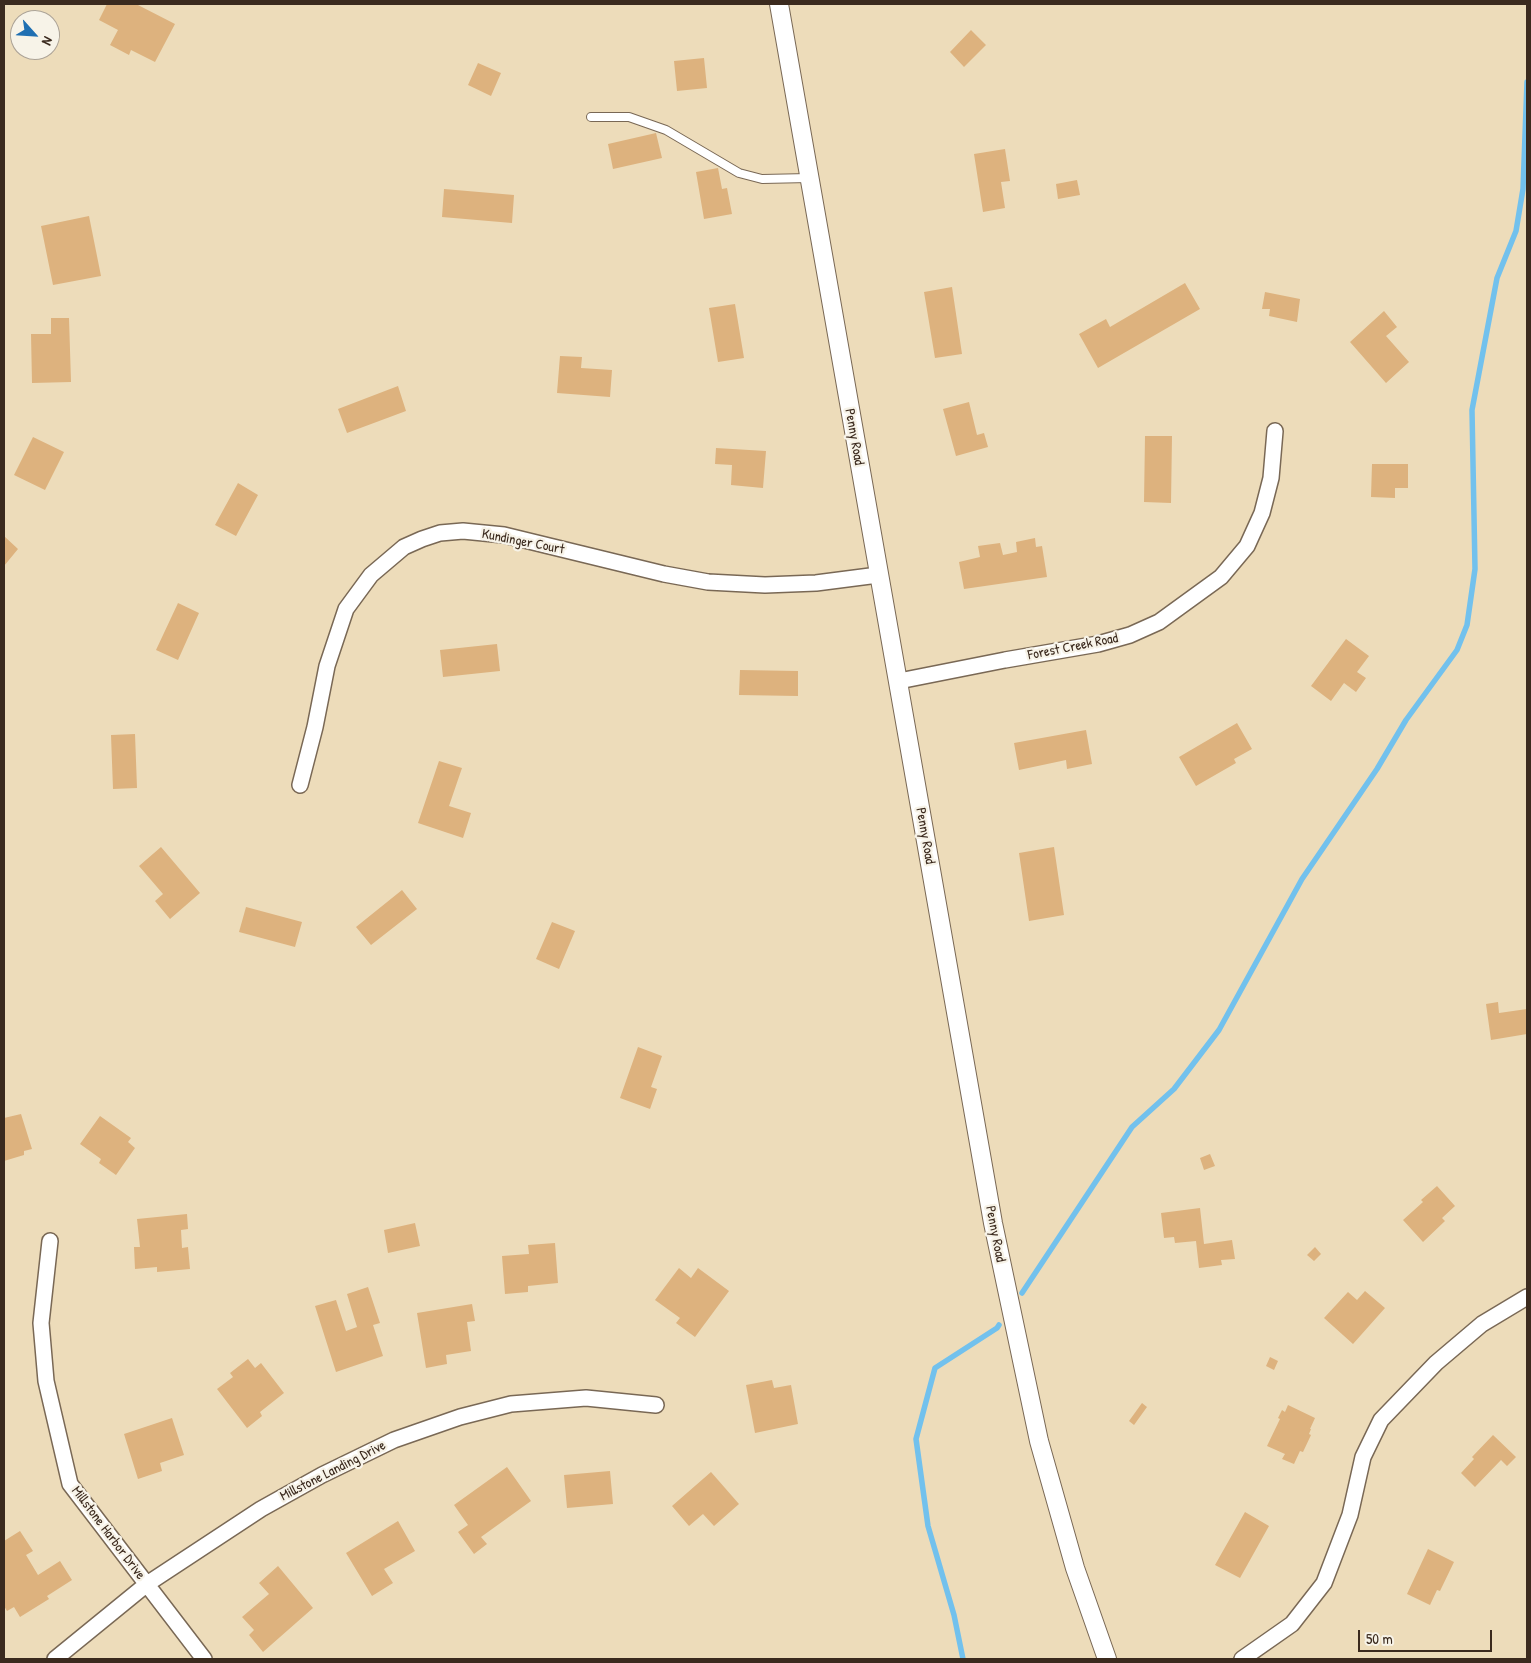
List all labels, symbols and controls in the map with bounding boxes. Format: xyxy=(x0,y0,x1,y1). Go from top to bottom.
north arrow xyxy=(10,10,60,60)
text: N xyxy=(38,34,58,49)
street label: Penny Road xyxy=(841,407,867,467)
street label: Kundinger Court xyxy=(480,526,566,558)
street label: Forest Creek Road xyxy=(1027,630,1119,664)
street label: Penny Road xyxy=(912,806,938,866)
street label: Penny Road xyxy=(981,1204,1009,1264)
street label: Millstone Landing Drive xyxy=(277,1437,389,1505)
street label: Millstone Harbor Drive xyxy=(68,1483,148,1583)
scale bar xyxy=(1361,1620,1495,1652)
text: 50 m xyxy=(1366,1628,1393,1649)

